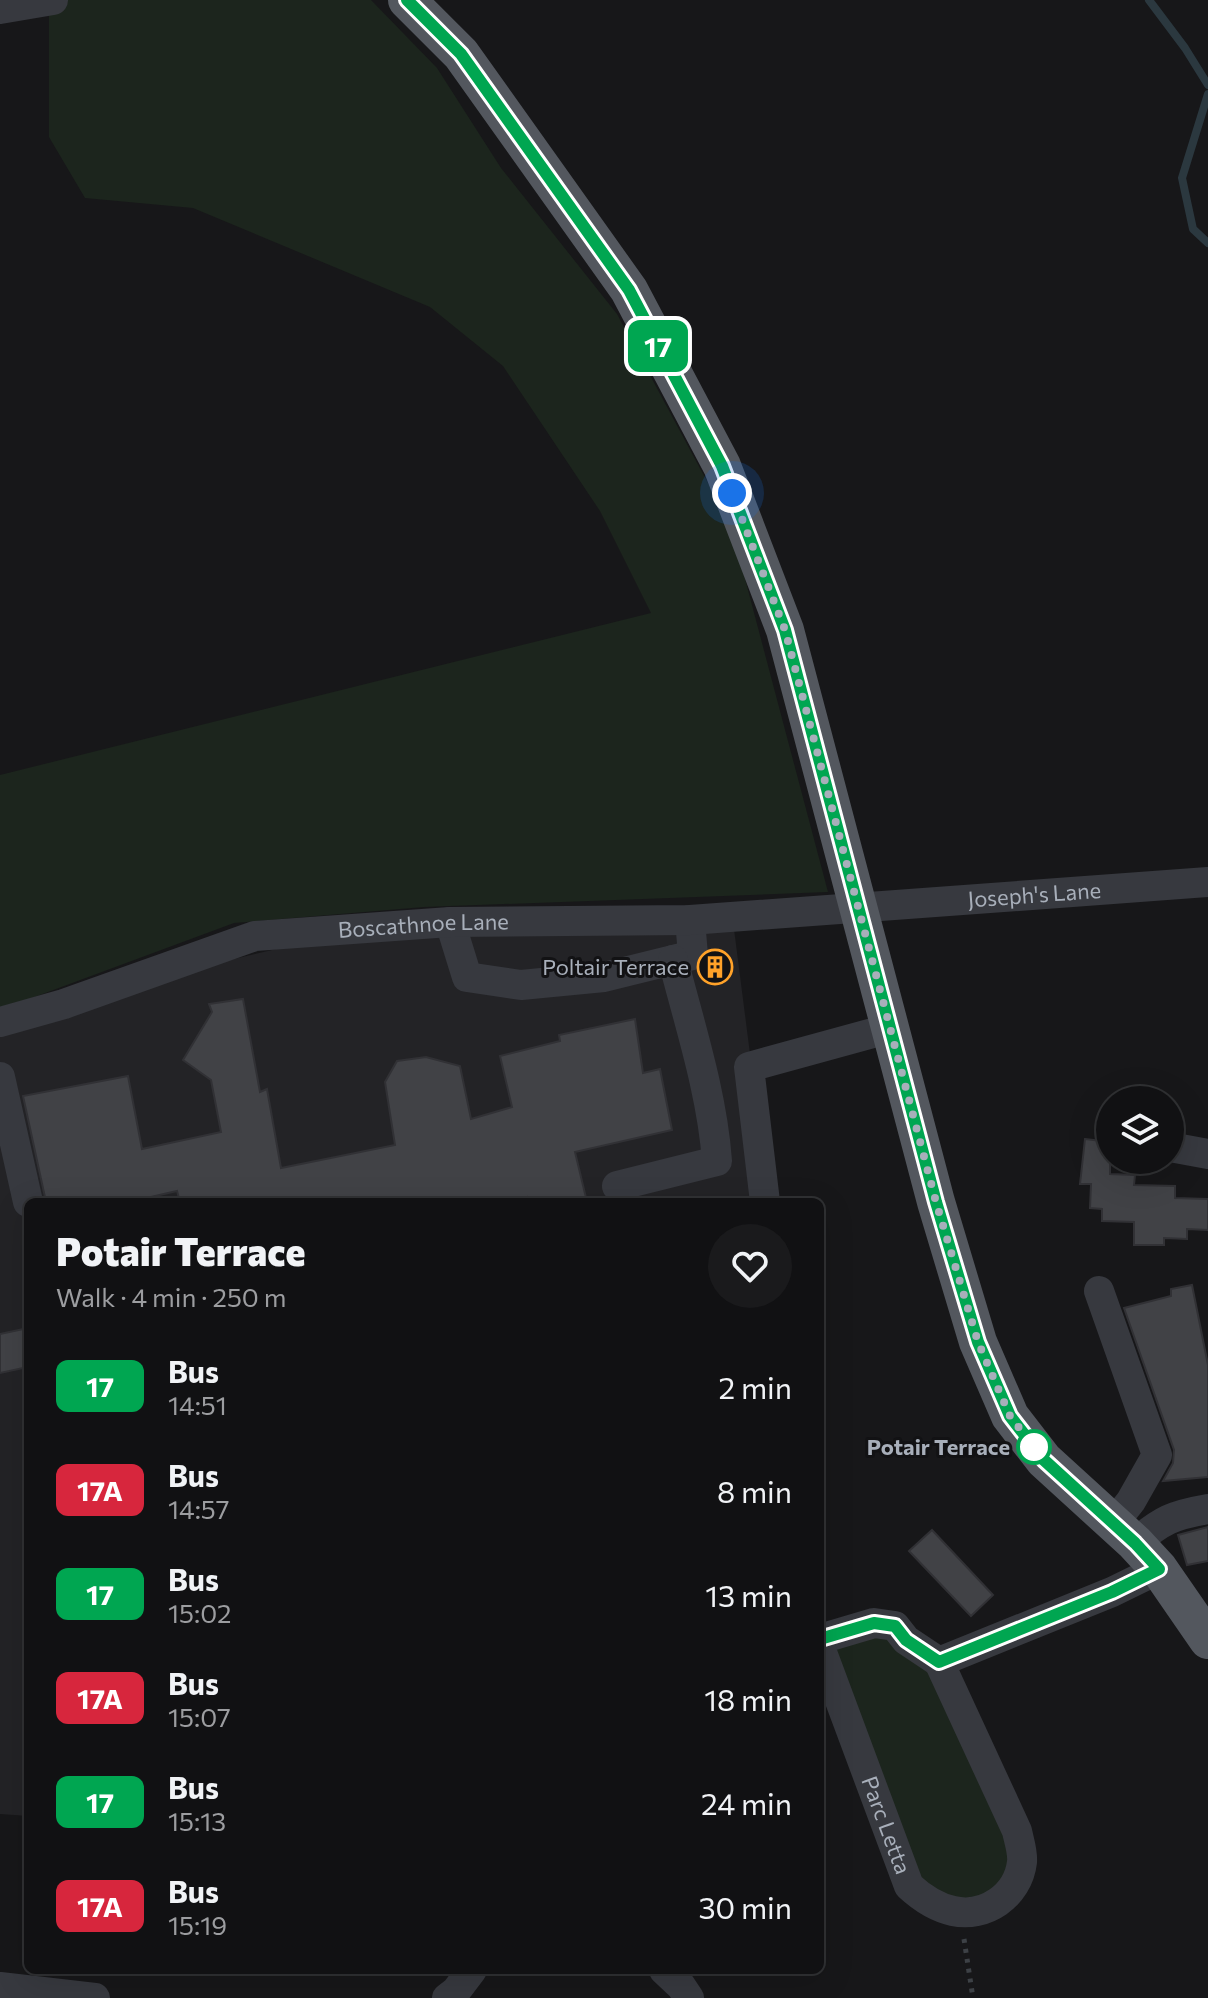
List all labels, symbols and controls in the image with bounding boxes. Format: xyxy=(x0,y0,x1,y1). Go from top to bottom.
line badge: 17 xyxy=(622,320,694,372)
text: 17 xyxy=(644,329,672,363)
your location xyxy=(712,473,752,513)
street label: Joseph's Lane xyxy=(967,876,1102,913)
street label: Boscathnoe Lane xyxy=(337,908,509,943)
building icon: Poltair Terrace xyxy=(696,948,734,986)
place label: Poltair Terrace xyxy=(542,953,689,980)
map controls xyxy=(1096,1086,1184,1174)
button: layers xyxy=(1096,1086,1184,1174)
button: heart xyxy=(708,1224,792,1308)
text: Potair Terrace xyxy=(56,1227,306,1274)
text: Walk · 4 min · 250 m xyxy=(56,1281,286,1312)
text: Bus xyxy=(168,1352,219,1389)
text: 2 min xyxy=(719,1368,792,1405)
text: 17 xyxy=(86,1369,114,1403)
text: 14:51 xyxy=(168,1389,227,1420)
marker: Potair Terrace xyxy=(1017,1430,1051,1464)
place label: Potair Terrace xyxy=(867,1433,1010,1460)
text: Bus xyxy=(168,1456,219,1493)
text: 8 min xyxy=(717,1472,792,1509)
text: 17A xyxy=(77,1473,123,1507)
text: 14:57 xyxy=(168,1493,230,1524)
text: Bus xyxy=(168,1560,219,1597)
text: 13 min xyxy=(705,1576,792,1613)
text: 17 xyxy=(86,1577,114,1611)
text: 15:02 xyxy=(168,1597,232,1628)
text: Bus xyxy=(168,1664,219,1701)
text: 18 min xyxy=(704,1680,792,1717)
text: 17A xyxy=(77,1681,123,1715)
text: 15:07 xyxy=(168,1701,231,1732)
text: Bus xyxy=(168,1768,219,1805)
street label: Parc Letta xyxy=(856,1772,917,1878)
text: 24 min xyxy=(701,1784,792,1821)
text: 17 xyxy=(86,1785,114,1819)
text: 15:13 xyxy=(168,1805,226,1836)
text: Bus xyxy=(168,1872,219,1909)
text: 30 min xyxy=(698,1888,792,1925)
text: 17A xyxy=(77,1889,123,1923)
text: 15:19 xyxy=(168,1909,227,1940)

